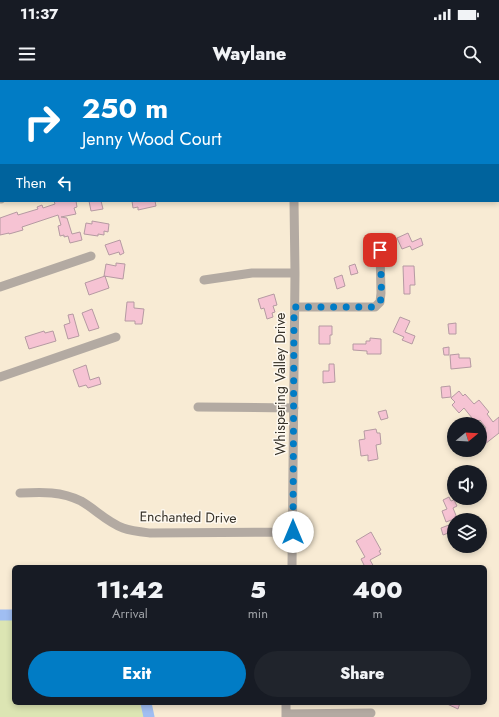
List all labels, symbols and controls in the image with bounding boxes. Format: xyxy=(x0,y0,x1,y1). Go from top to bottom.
text: 11:37 xyxy=(20,3,58,25)
text: Waylane xyxy=(213,41,286,67)
icon: menu xyxy=(16,43,38,65)
icon: search xyxy=(461,43,483,65)
text: 250 m xyxy=(82,88,168,129)
icon: right xyxy=(16,96,68,148)
text: Jenny Wood Court xyxy=(82,126,222,152)
text: Then xyxy=(16,172,46,194)
icon: left xyxy=(54,172,76,194)
pin xyxy=(363,233,397,267)
icon: arrive xyxy=(369,239,391,261)
street label: Whispering Valley Drive xyxy=(270,312,290,456)
north arrow xyxy=(447,417,487,457)
map controls xyxy=(447,417,487,553)
button: sound xyxy=(447,465,487,505)
street label: Enchanted Drive xyxy=(139,506,237,528)
position arrow xyxy=(272,511,314,553)
button: layers xyxy=(447,513,487,553)
text: 11:42 xyxy=(96,572,163,607)
text: 5 xyxy=(250,572,266,607)
text: 400 xyxy=(352,572,403,607)
text: Arrival xyxy=(112,604,148,623)
text: min xyxy=(248,604,268,623)
text: m xyxy=(372,604,383,623)
button: Exit xyxy=(28,651,246,697)
button: Share xyxy=(254,651,471,697)

